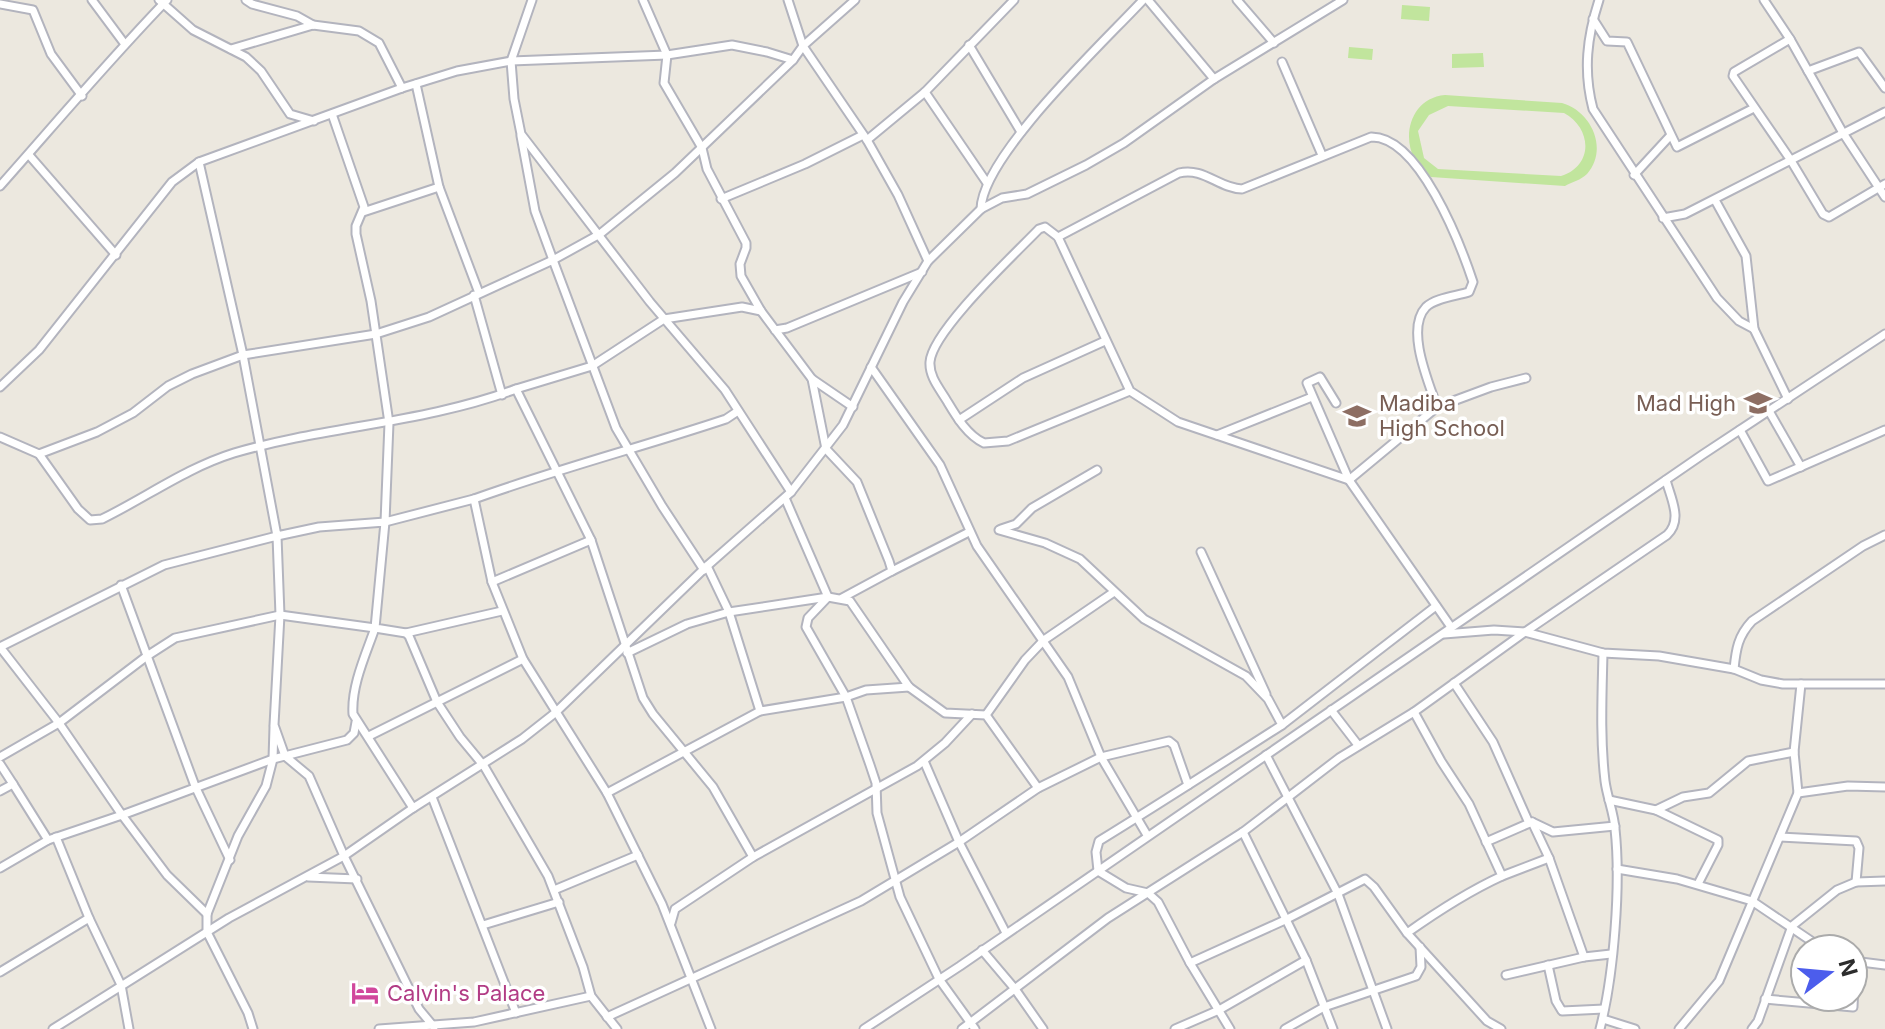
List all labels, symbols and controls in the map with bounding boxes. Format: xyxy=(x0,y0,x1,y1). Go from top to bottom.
school or university icon: Mad High xyxy=(1743,388,1773,418)
place label: Madiba High School xyxy=(1379,390,1505,441)
place label: Mad High xyxy=(1636,390,1736,416)
school or university icon: Madiba High School xyxy=(1342,401,1372,431)
north arrow xyxy=(1789,933,1869,1013)
text: N xyxy=(1833,956,1863,979)
hotel icon: Calvin's Palace xyxy=(350,978,380,1008)
place label: Calvin's Palace xyxy=(387,980,545,1006)

